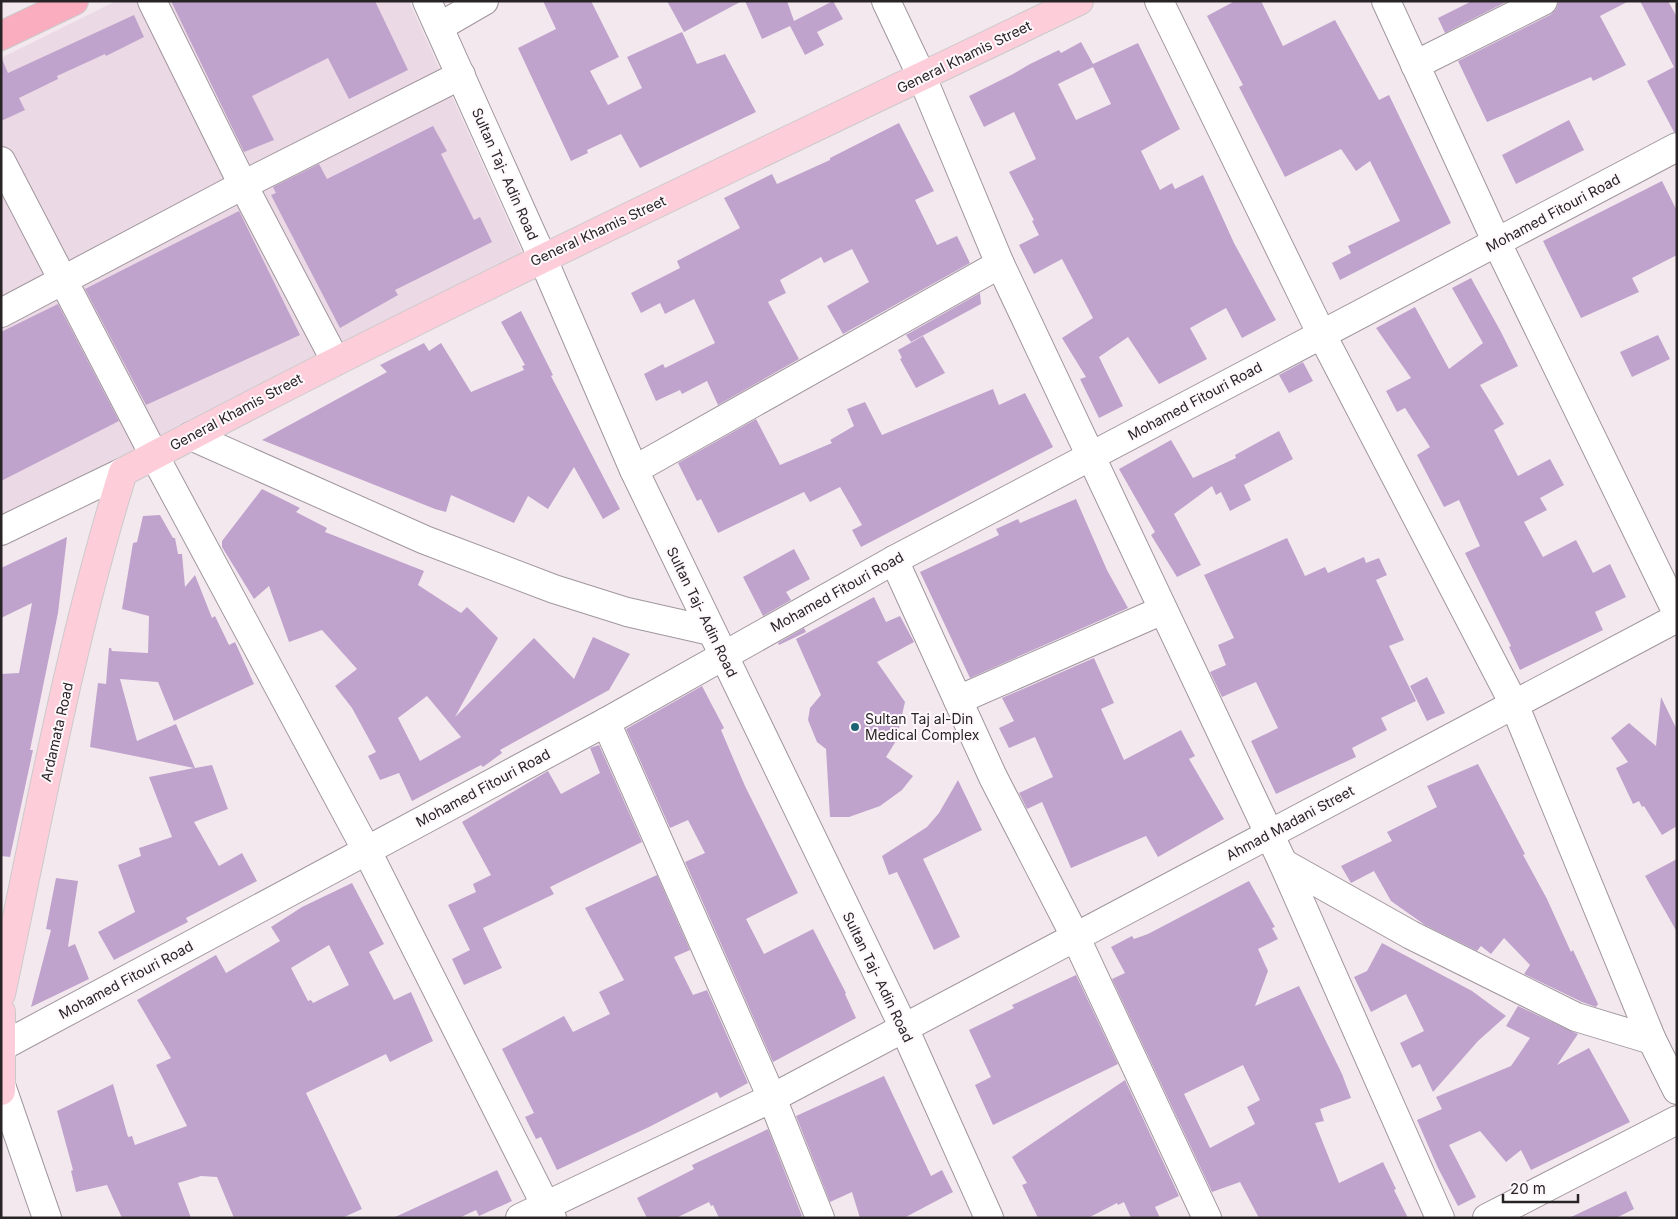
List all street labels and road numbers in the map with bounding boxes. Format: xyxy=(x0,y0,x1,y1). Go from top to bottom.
street label: General Khamis Street xyxy=(894,16,1034,97)
street label: Sultan Taj- Adin Road xyxy=(469,105,542,242)
street label: Mohamed Fitouri Road xyxy=(1483,170,1623,255)
street label: General Khamis Street xyxy=(527,191,669,269)
street label: Mohamed Fitouri Road xyxy=(1125,358,1265,443)
street label: General Khamis Street xyxy=(167,369,305,454)
street label: Sultan Taj- Adin Road xyxy=(664,544,741,680)
street label: Mohamed Fitouri Road xyxy=(767,548,906,635)
street label: Ardamata Road xyxy=(37,681,76,783)
street label: Mohamed Fitouri Road xyxy=(413,745,553,830)
street label: Ahmad Madani Street xyxy=(1223,781,1357,864)
street label: Sultan Taj- Adin Road xyxy=(840,909,917,1045)
street label: Mohamed Fitouri Road xyxy=(56,937,196,1022)

